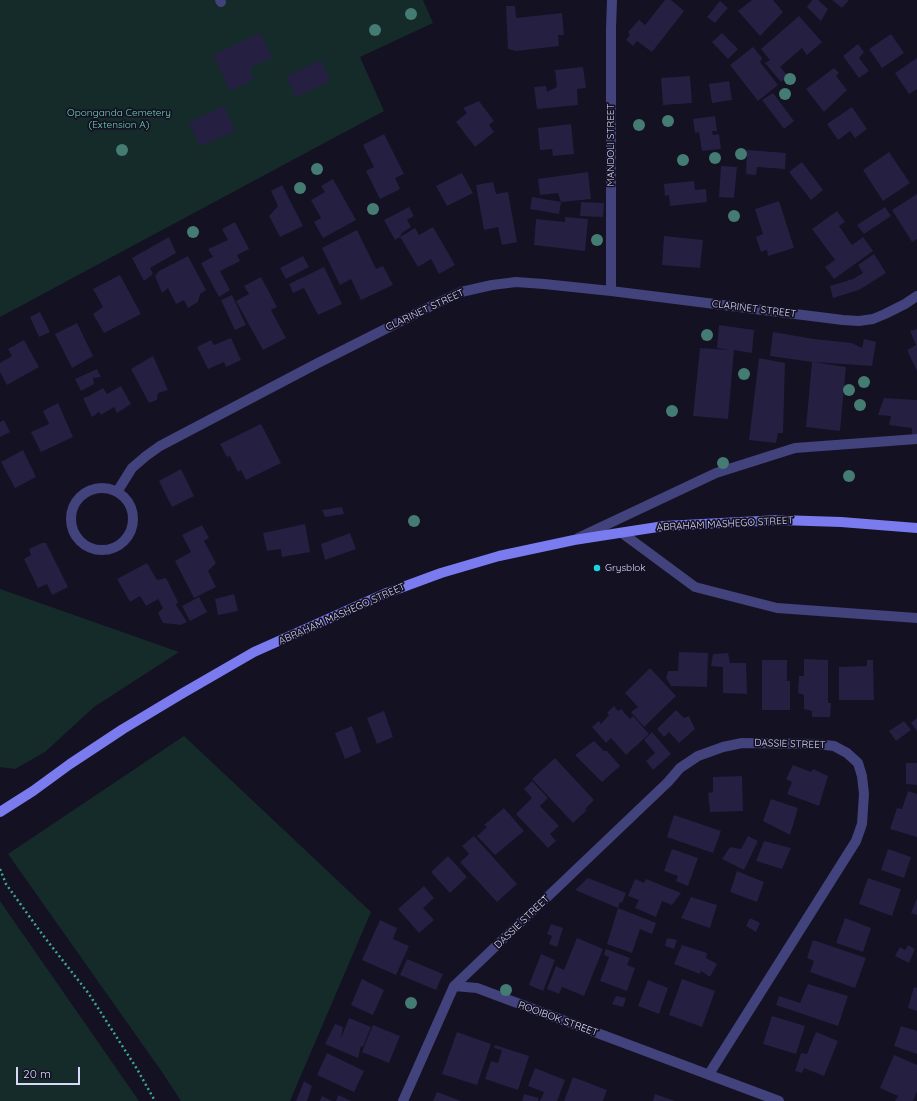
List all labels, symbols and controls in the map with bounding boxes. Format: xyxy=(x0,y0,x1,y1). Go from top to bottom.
street label: MANDOLI STREET xyxy=(605,103,617,187)
park label: Oponganda Cemetery (Extension A) xyxy=(67,107,171,130)
street label: CLARINET STREET xyxy=(384,287,466,333)
street label: CLARINET STREET xyxy=(711,298,797,320)
street label: ABRAHAM MASHEGO STREET xyxy=(656,514,794,534)
place label: Grysblok xyxy=(605,562,646,574)
marker: Grysblok xyxy=(592,563,602,573)
street label: ABRAHAM MASHEGO STREET xyxy=(277,581,407,647)
street label: DASSIE STREET xyxy=(754,737,826,751)
street label: DASSIE STREET xyxy=(492,893,552,951)
street label: ROOIBOK STREET xyxy=(517,999,599,1039)
scale bar xyxy=(18,1059,82,1085)
text: 20 m xyxy=(23,1066,51,1081)

